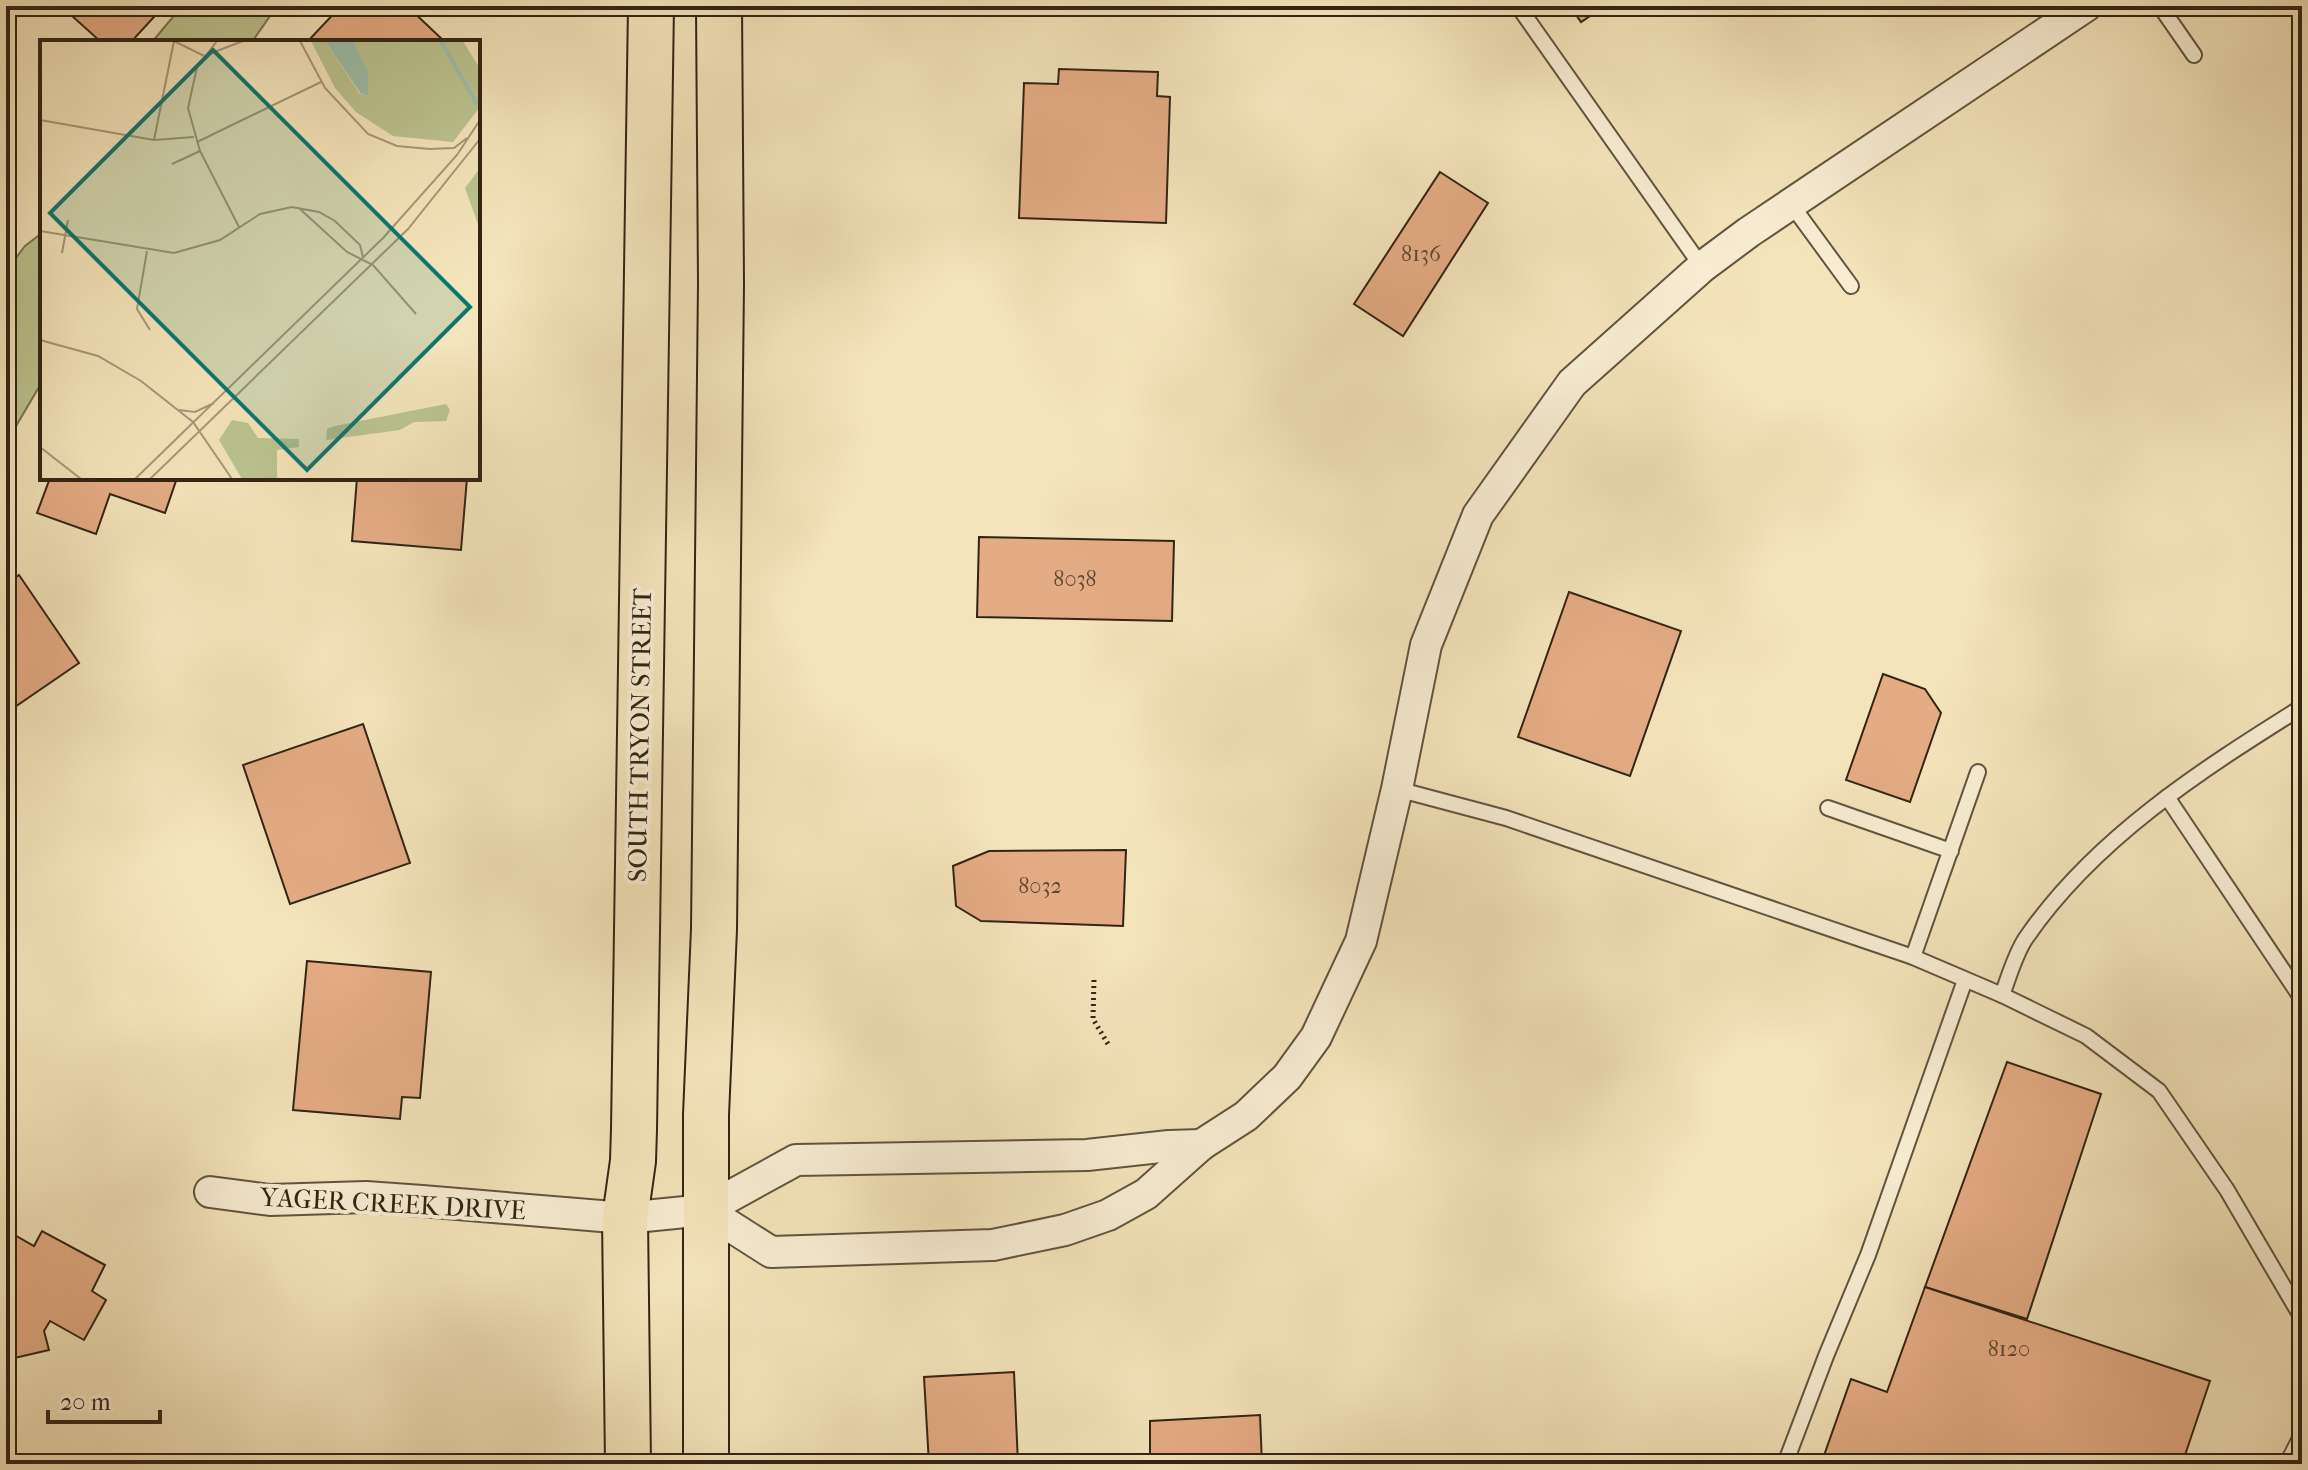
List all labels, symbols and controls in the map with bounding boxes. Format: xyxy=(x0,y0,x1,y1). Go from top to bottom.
inset map xyxy=(40,40,480,480)
house number: 8136 xyxy=(1401,241,1441,267)
house number: 8038 xyxy=(1053,566,1097,592)
street label: SOUTH TRYON STREET xyxy=(622,587,658,882)
house number: 8032 xyxy=(1018,873,1062,899)
street label: YAGER CREEK DRIVE xyxy=(258,1182,527,1226)
house number: 8120 xyxy=(1988,1336,2030,1362)
scale bar xyxy=(48,1374,160,1424)
text: 20 m xyxy=(60,1388,111,1416)

